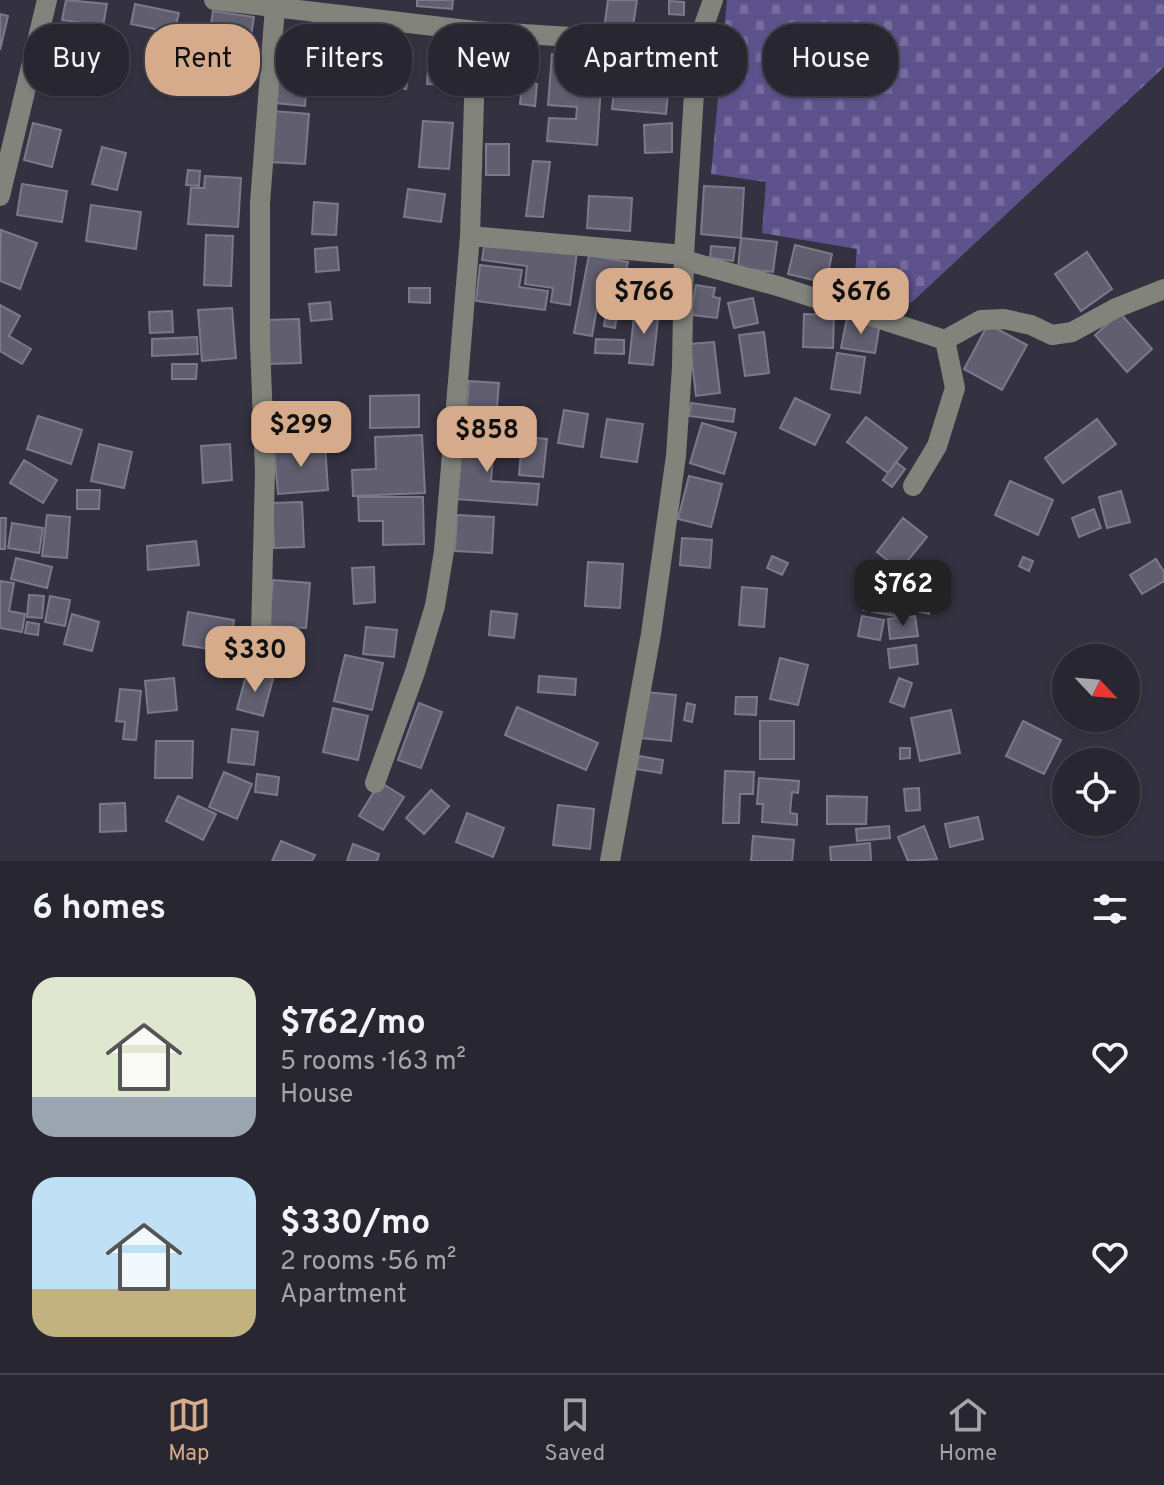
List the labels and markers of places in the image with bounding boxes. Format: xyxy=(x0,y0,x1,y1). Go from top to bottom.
pin: $766 xyxy=(597,268,691,336)
pin: $676 xyxy=(814,268,908,336)
pin: $299 xyxy=(254,401,348,469)
pin: $858 xyxy=(440,406,534,474)
pin: $762 xyxy=(856,560,950,628)
pin: $330 xyxy=(208,626,302,694)

